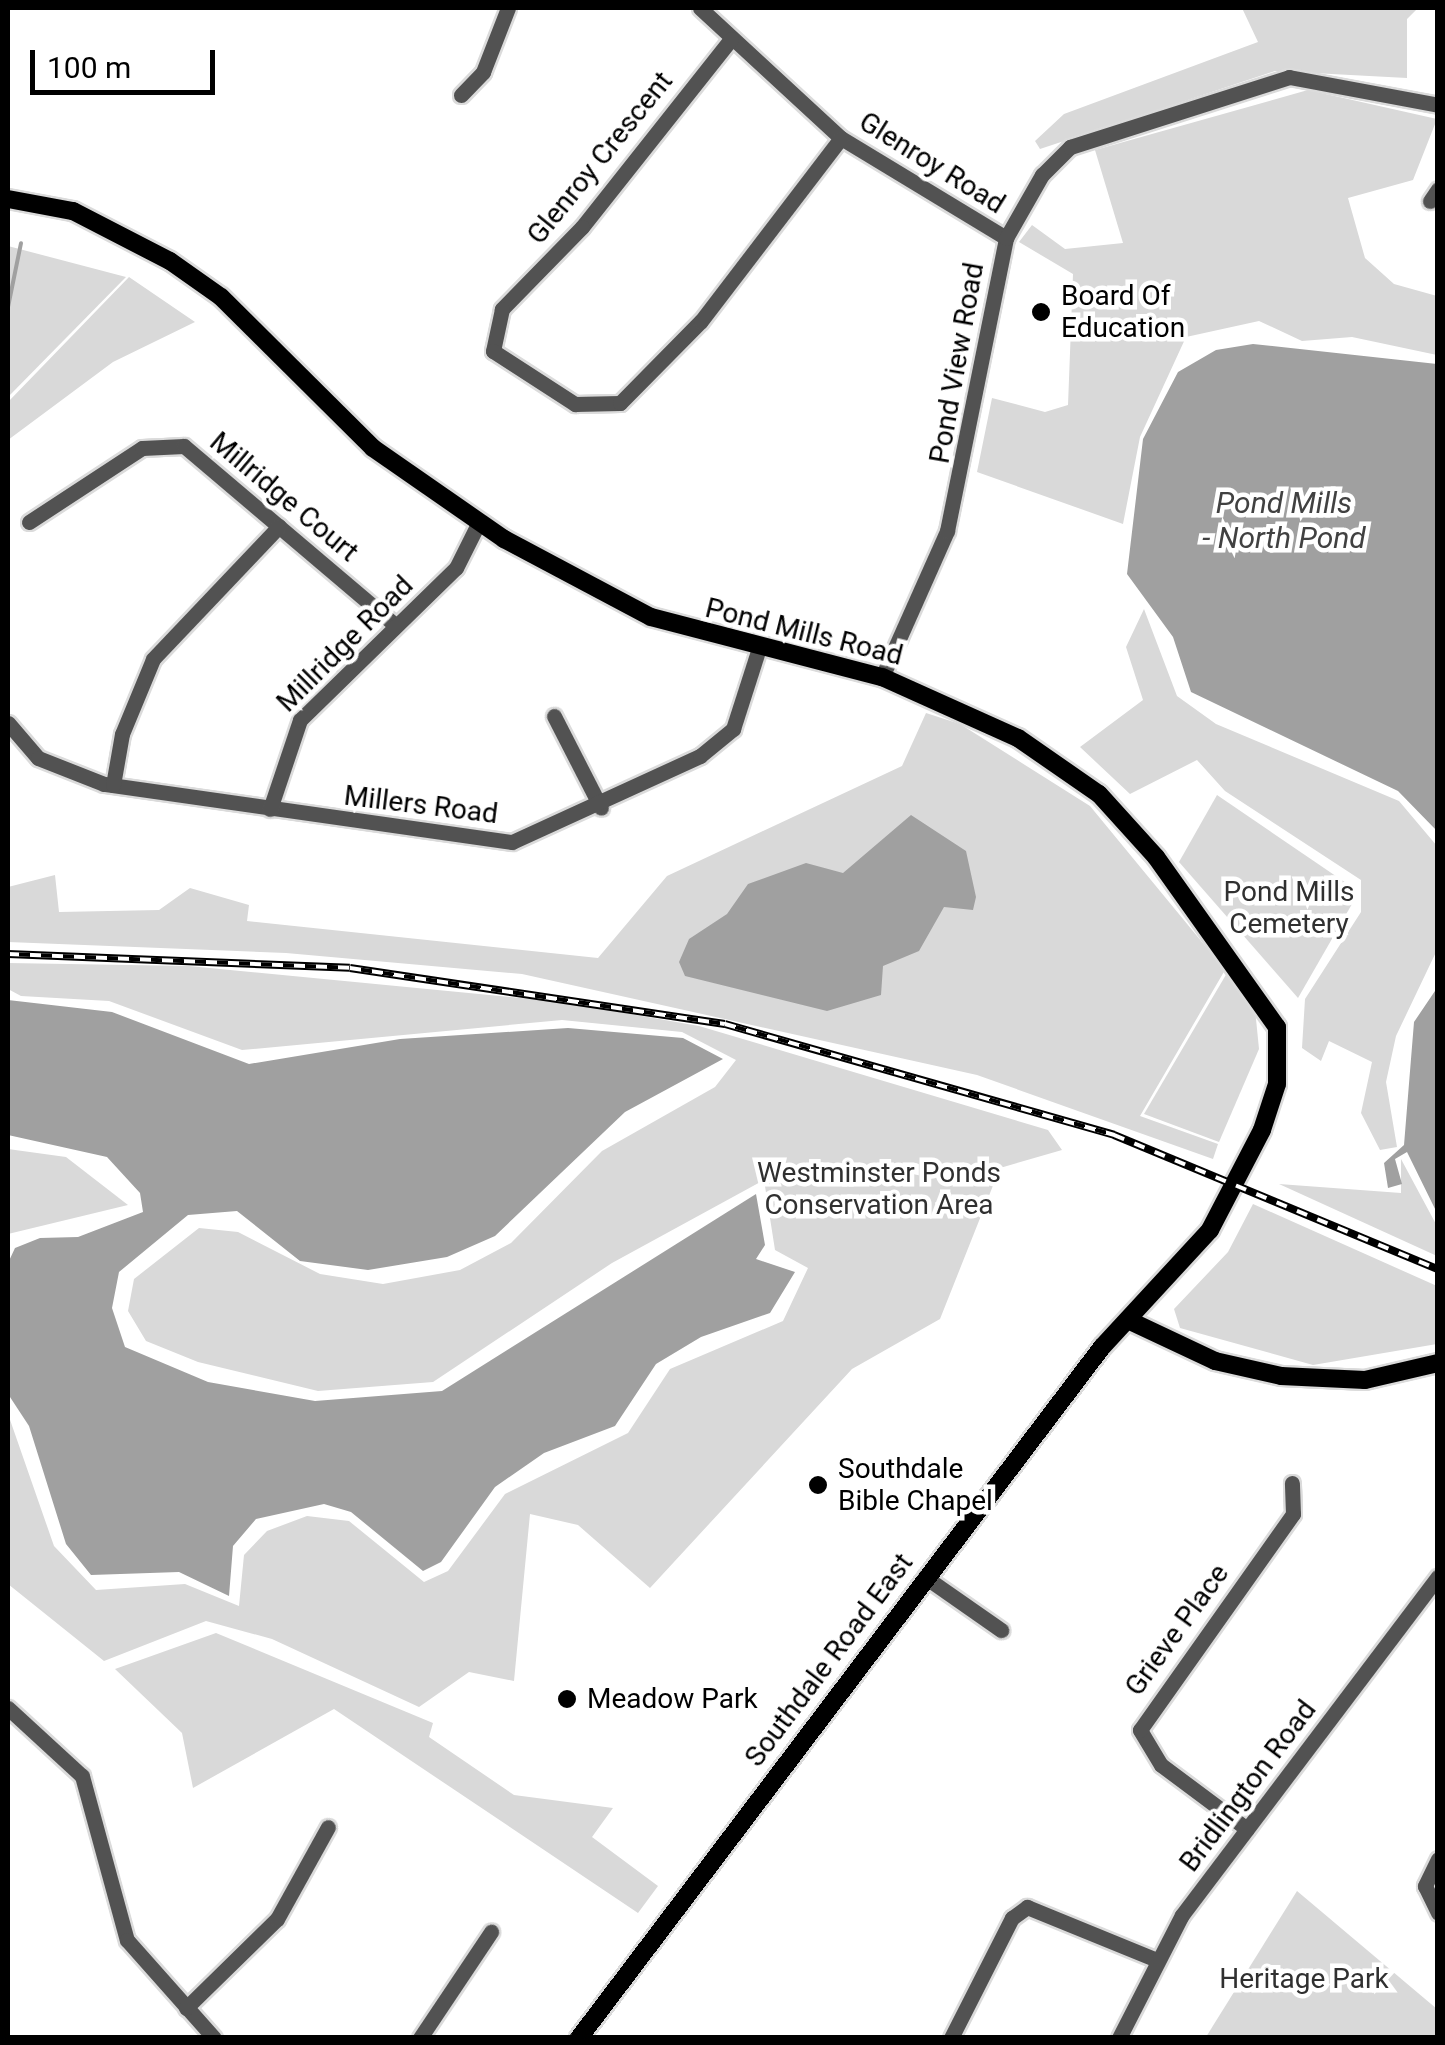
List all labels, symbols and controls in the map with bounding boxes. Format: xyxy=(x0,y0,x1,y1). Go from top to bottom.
scale bar xyxy=(35,30,220,92)
text: 100 m xyxy=(47,50,131,85)
street label: Glenroy Crescent xyxy=(520,65,680,251)
street label: Glenroy Road xyxy=(853,105,1011,221)
street label: Pond View Road xyxy=(923,260,991,466)
place label: Board Of Education xyxy=(1061,279,1185,345)
marker: Board Of Education xyxy=(1030,301,1052,323)
street label: Millridge Court xyxy=(203,425,365,569)
water label: Pond Mills - North Pond xyxy=(1202,485,1366,556)
street label: Millridge Road xyxy=(270,569,420,719)
street label: Pond Mills Road xyxy=(702,591,906,673)
street label: Millers Road xyxy=(342,779,500,831)
park label: Pond Mills Cemetery xyxy=(1224,875,1354,941)
park label: Westminster Ponds Conservation Area xyxy=(757,1156,1001,1222)
place label: Southdale Bible Chapel xyxy=(838,1452,993,1518)
marker: Southdale Bible Chapel xyxy=(807,1474,829,1496)
street label: Southdale Road East xyxy=(738,1547,920,1773)
street label: Grieve Place xyxy=(1118,1558,1236,1702)
place label: Meadow Park xyxy=(587,1682,758,1716)
marker: Meadow Park xyxy=(556,1688,578,1710)
street label: Bridlington Road xyxy=(1173,1694,1323,1878)
park label: Heritage Park xyxy=(1219,1962,1389,1996)

